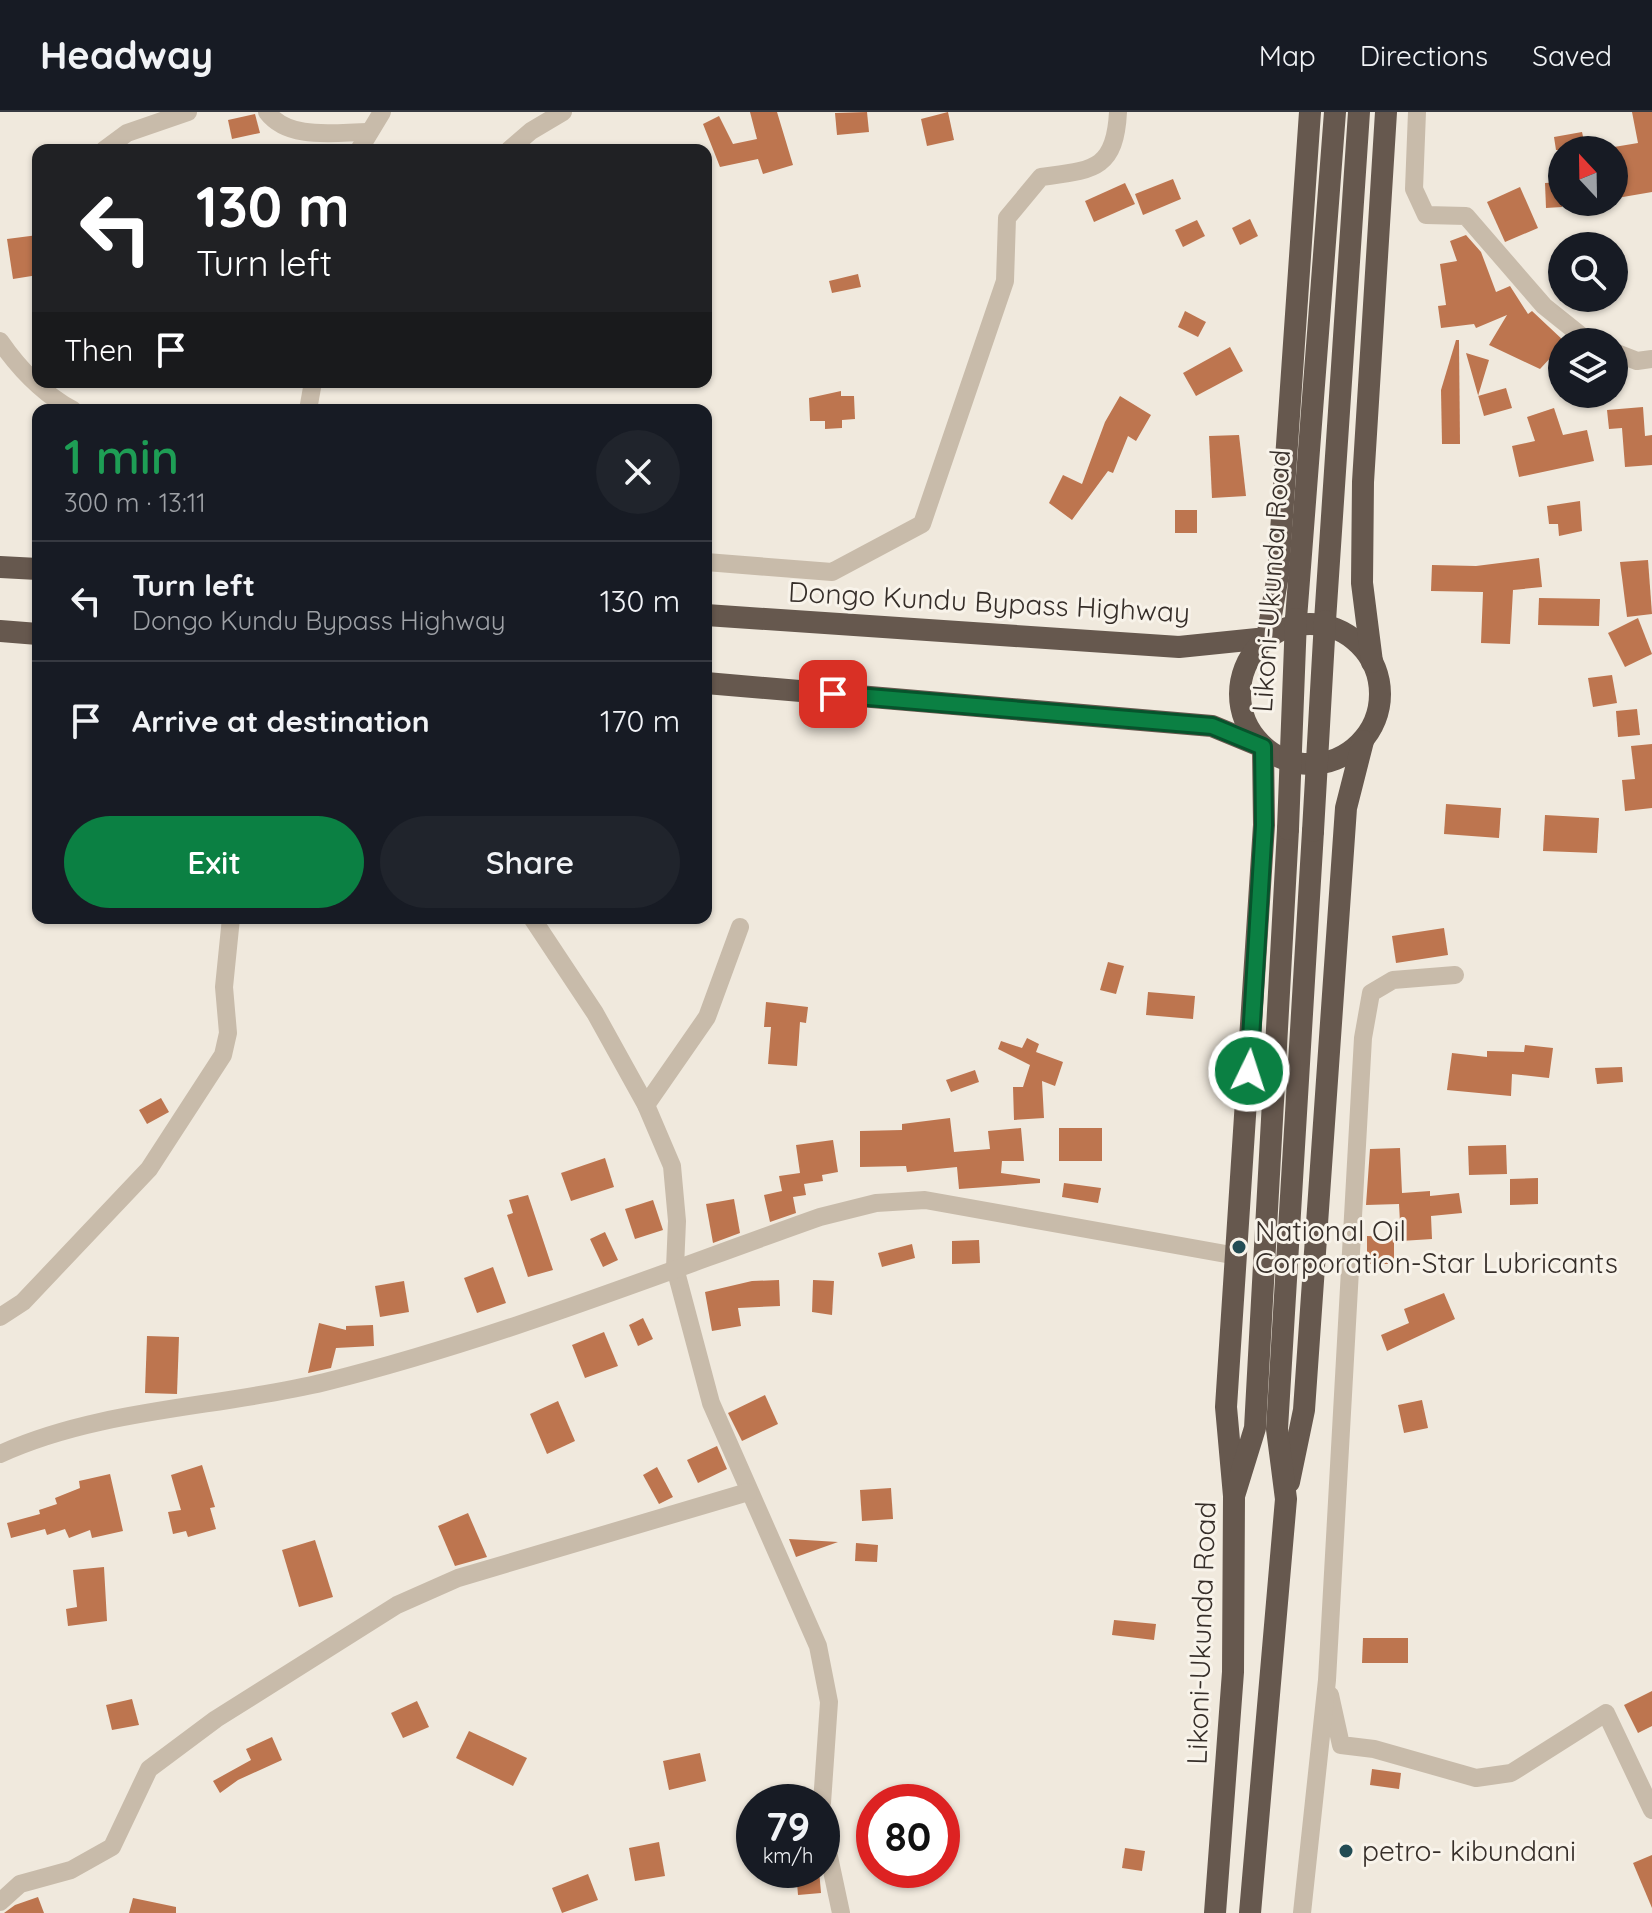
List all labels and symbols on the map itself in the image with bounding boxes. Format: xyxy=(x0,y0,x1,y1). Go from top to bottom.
north arrow xyxy=(1548,136,1628,216)
street label: Likoni-Ukunda Road xyxy=(1244,448,1297,713)
street label: Dongo Kundu Bypass Highway xyxy=(787,574,1191,629)
pin xyxy=(799,660,867,728)
position arrow xyxy=(1207,1029,1291,1113)
place label: National Oil Corporation-Star Lubricants xyxy=(1255,1213,1618,1280)
marker: National Oil Corporation-Star Lubricants xyxy=(1230,1238,1248,1256)
street label: Likoni-Ukunda Road xyxy=(1178,1501,1223,1765)
speed limit sign: 80 xyxy=(856,1784,960,1888)
place label: petro- kibundani xyxy=(1362,1833,1576,1868)
marker: petro- kibundani xyxy=(1337,1842,1355,1860)

